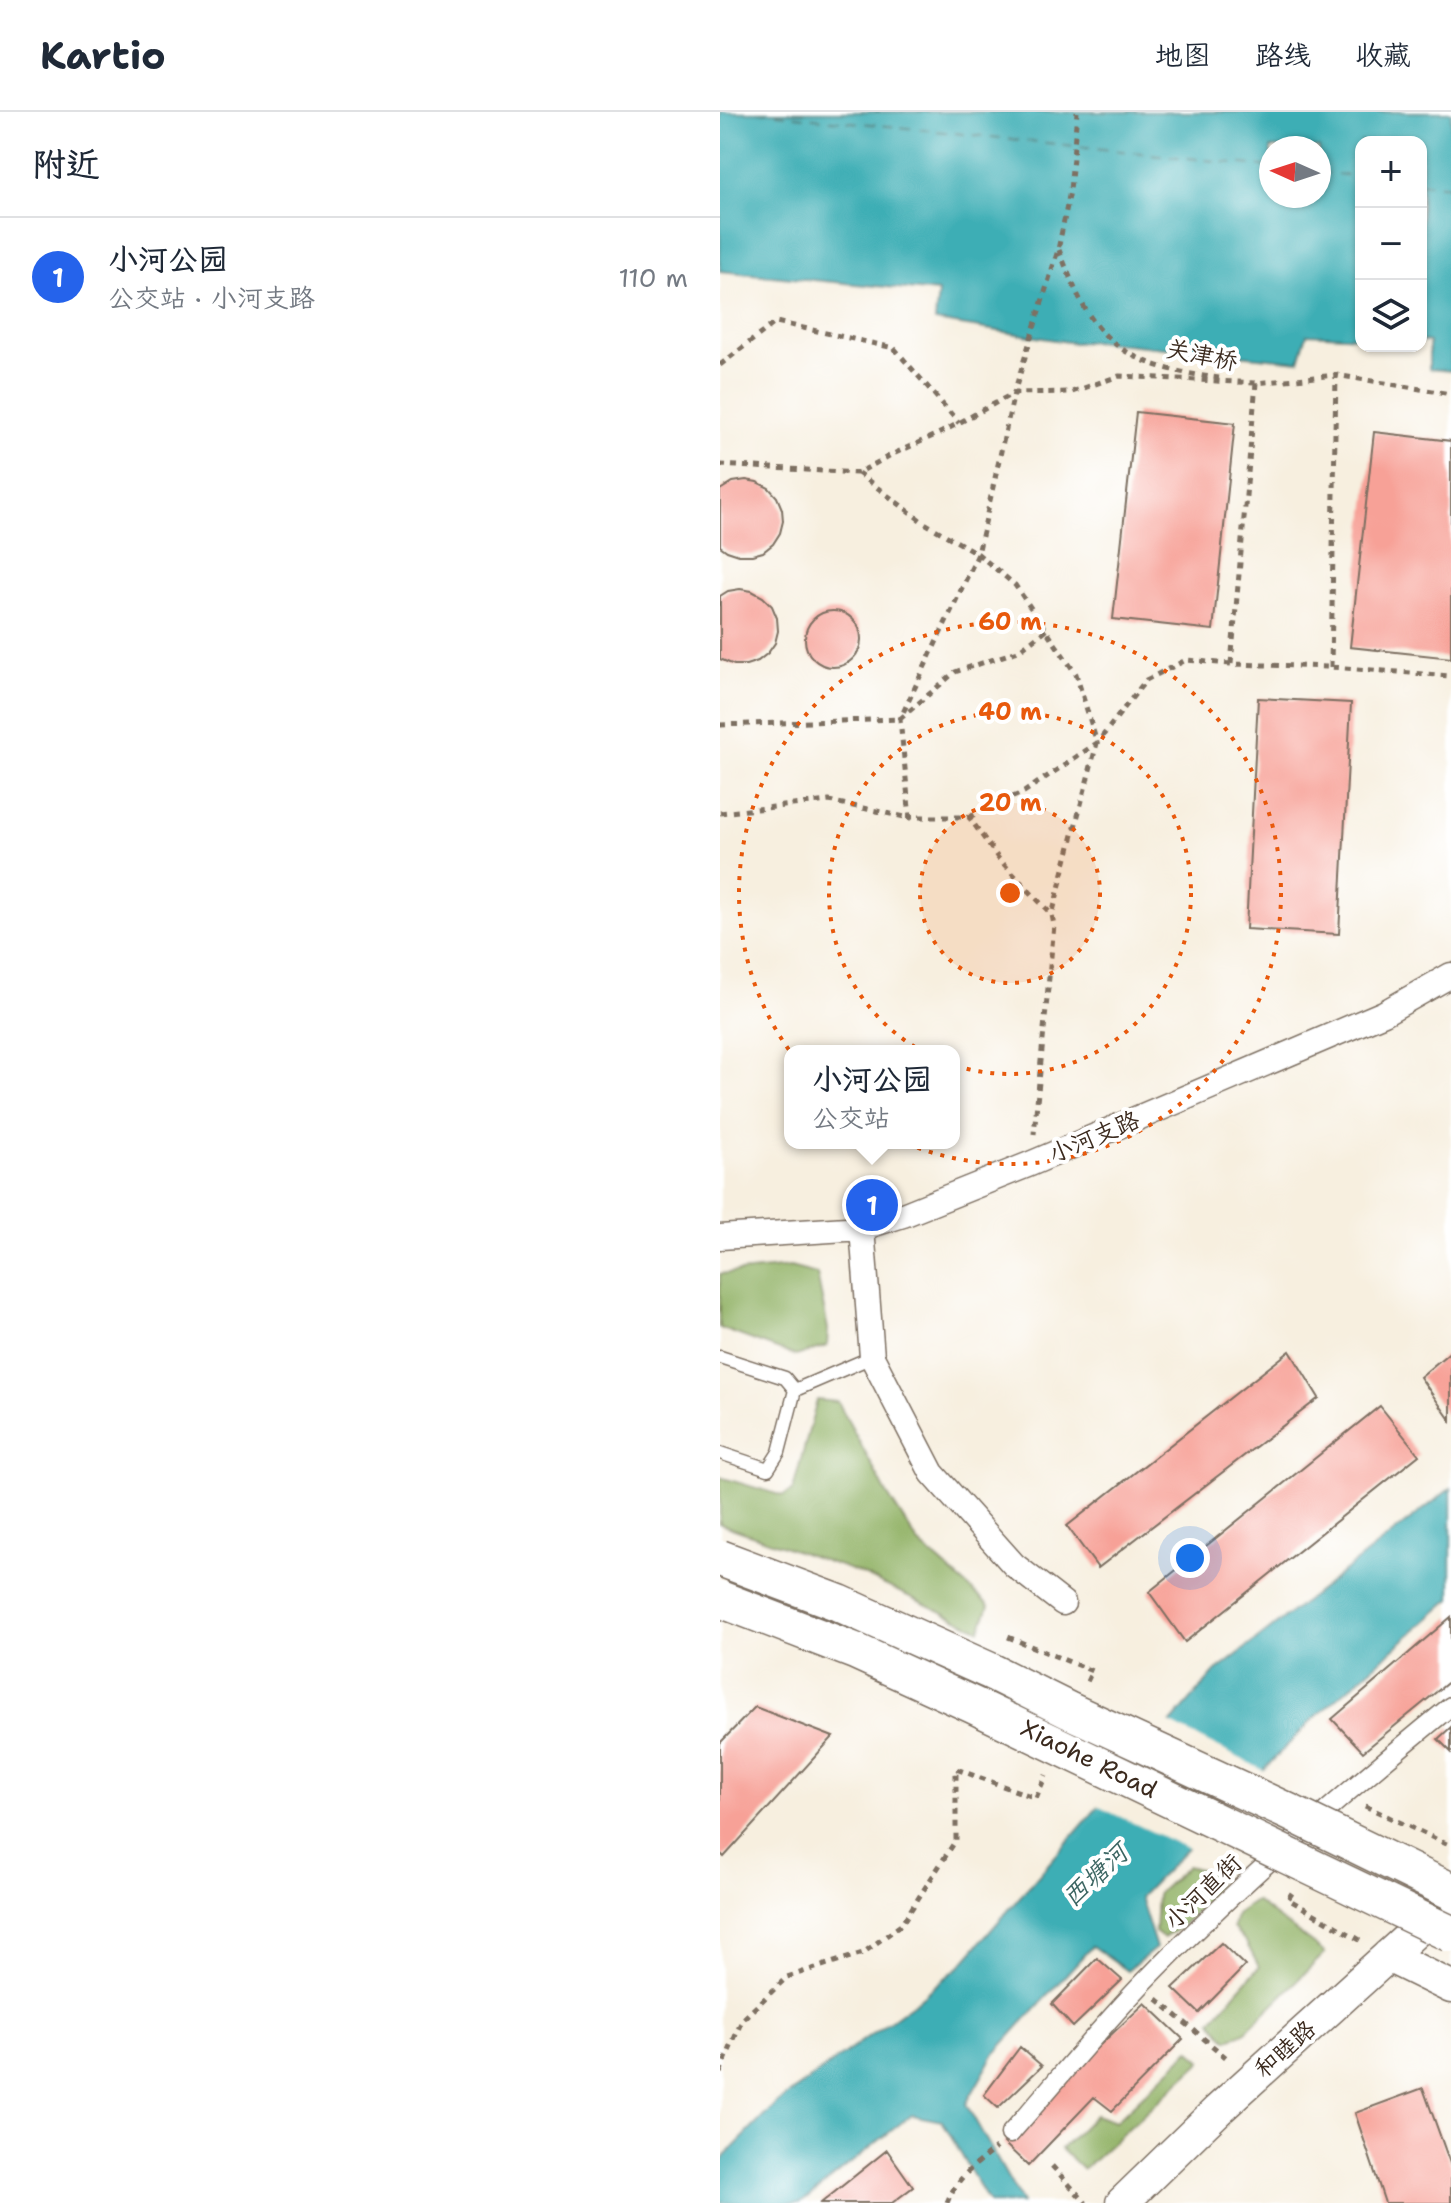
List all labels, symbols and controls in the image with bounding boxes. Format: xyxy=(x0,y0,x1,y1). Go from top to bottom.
text: Kartio xyxy=(40,30,166,81)
text: 地图 xyxy=(1155,36,1211,74)
text: 路线 xyxy=(1255,36,1311,74)
text: 收藏 xyxy=(1355,36,1411,74)
north arrow xyxy=(1259,136,1331,208)
map controls xyxy=(1355,136,1427,352)
button: + xyxy=(1355,136,1427,208)
text: 附近 xyxy=(32,141,100,187)
button: − xyxy=(1355,208,1427,280)
text: 小河公园 xyxy=(108,239,228,280)
text: 1 xyxy=(52,260,64,295)
text: 110 m xyxy=(618,260,688,295)
text: 公交站 · 小河支路 xyxy=(108,280,315,315)
button: layers xyxy=(1355,280,1427,352)
street label: 关津桥 xyxy=(1164,332,1240,378)
text: 60 m xyxy=(978,606,1042,638)
text: 40 m xyxy=(978,696,1042,728)
text: 20 m xyxy=(978,787,1042,819)
centre of rings xyxy=(996,879,1024,907)
popup xyxy=(784,1045,960,1149)
text: 小河公园 xyxy=(812,1059,932,1100)
text: 公交站 xyxy=(812,1100,890,1135)
street label: 小河支路 xyxy=(1044,1104,1144,1170)
pin: 1 xyxy=(846,1175,898,1235)
your location xyxy=(1170,1538,1210,1578)
street label: Xiaohe Road xyxy=(1016,1712,1162,1806)
water label: 西塘河 xyxy=(1054,1833,1138,1914)
street label: 小河直街 xyxy=(1157,1847,1249,1937)
street label: 和睦路 xyxy=(1248,2013,1322,2085)

